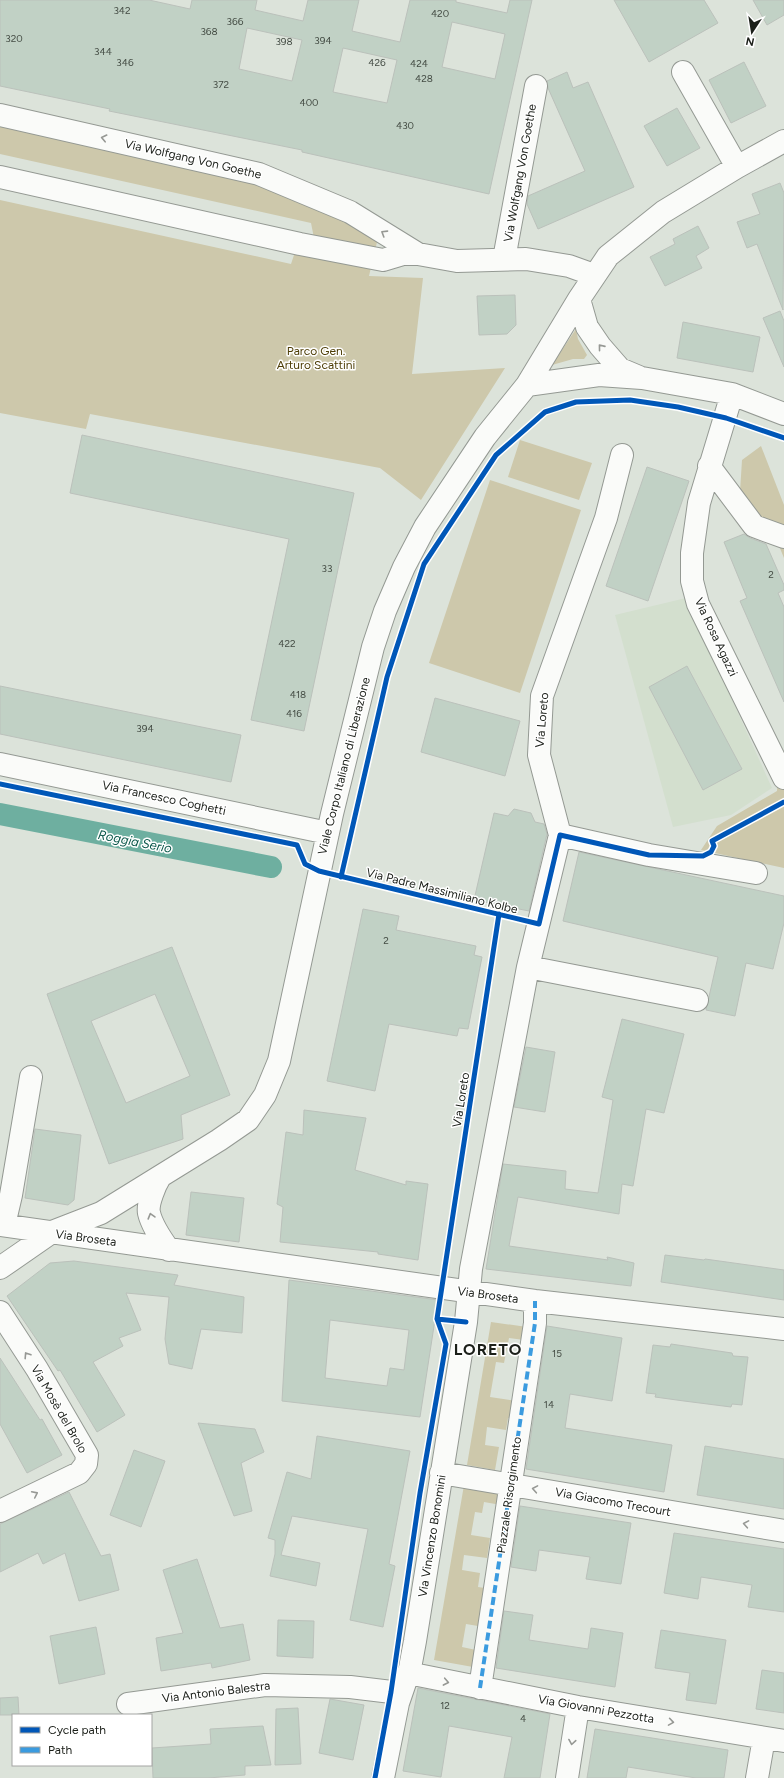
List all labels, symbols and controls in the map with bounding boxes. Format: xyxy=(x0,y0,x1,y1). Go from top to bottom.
house number: 342 xyxy=(113,4,131,17)
house number: 420 xyxy=(431,7,449,20)
north arrow xyxy=(732,12,772,52)
house number: 366 xyxy=(227,15,244,28)
house number: 368 xyxy=(200,25,218,38)
house number: 320 xyxy=(5,32,23,45)
house number: 394 xyxy=(314,34,332,47)
text: N xyxy=(745,34,756,49)
house number: 398 xyxy=(275,35,293,48)
house number: 344 xyxy=(94,45,112,58)
house number: 346 xyxy=(116,56,134,69)
house number: 426 xyxy=(368,56,386,69)
house number: 424 xyxy=(410,57,428,70)
house number: 428 xyxy=(415,72,433,85)
house number: 372 xyxy=(213,78,229,91)
house number: 400 xyxy=(299,96,319,109)
street label: Via Wolfgang Von Goethe xyxy=(501,102,539,243)
house number: 430 xyxy=(396,119,414,132)
one-way arrow xyxy=(101,135,107,143)
street label: Via Wolfgang Von Goethe xyxy=(123,136,263,182)
one-way arrow xyxy=(381,230,388,238)
park label: Parco Gen. Arturo Scattini xyxy=(277,344,355,372)
one-way arrow xyxy=(599,344,606,351)
house number: 33 xyxy=(322,562,332,575)
house number: 2 xyxy=(768,568,774,581)
street label: Via Rosa Agazzi xyxy=(692,595,740,679)
house number: 422 xyxy=(278,637,296,650)
street label: Viale Corpo Italiano di Liberazione xyxy=(315,675,373,856)
house number: 418 xyxy=(290,688,306,701)
street label: Via Loreto xyxy=(533,692,551,748)
house number: 416 xyxy=(286,707,302,720)
house number: 394 xyxy=(136,722,154,735)
street label: Via Francesco Coghetti xyxy=(101,778,227,818)
water label: Roggia Serio xyxy=(97,827,174,856)
street label: Via Padre Massimiliano Kolbe xyxy=(365,865,520,917)
house number: 2 xyxy=(383,934,389,947)
street label: Via Loreto xyxy=(450,1071,472,1128)
one-way arrow xyxy=(147,1212,156,1219)
street label: Via Broseta xyxy=(55,1227,117,1249)
street label: Via Broseta xyxy=(457,1284,519,1306)
district label: LORETO xyxy=(454,1340,522,1359)
house number: 15 xyxy=(552,1347,562,1360)
one-way arrow xyxy=(25,1352,32,1359)
street label: Via Mosè del Brolo xyxy=(28,1362,90,1456)
house number: 14 xyxy=(544,1398,554,1411)
street label: Piazzale Risorgimento xyxy=(494,1436,524,1554)
street label: Via Vincenzo Bonomini xyxy=(415,1474,449,1598)
one-way arrow xyxy=(531,1485,538,1493)
street label: Via Giacomo Trecourt xyxy=(554,1485,672,1519)
one-way arrow xyxy=(31,1491,39,1499)
one-way arrow xyxy=(742,1521,749,1529)
one-way arrow xyxy=(443,1677,449,1685)
street label: Via Antonio Balestra xyxy=(161,1678,271,1706)
street label: Via Giovanni Pezzotta xyxy=(537,1692,655,1726)
house number: 12 xyxy=(440,1699,450,1712)
house number: 4 xyxy=(520,1712,526,1725)
legend xyxy=(12,1714,152,1766)
one-way arrow xyxy=(667,1717,674,1726)
text: Cycle path xyxy=(48,1723,106,1737)
one-way arrow xyxy=(568,1739,577,1745)
text: Path xyxy=(48,1743,72,1757)

